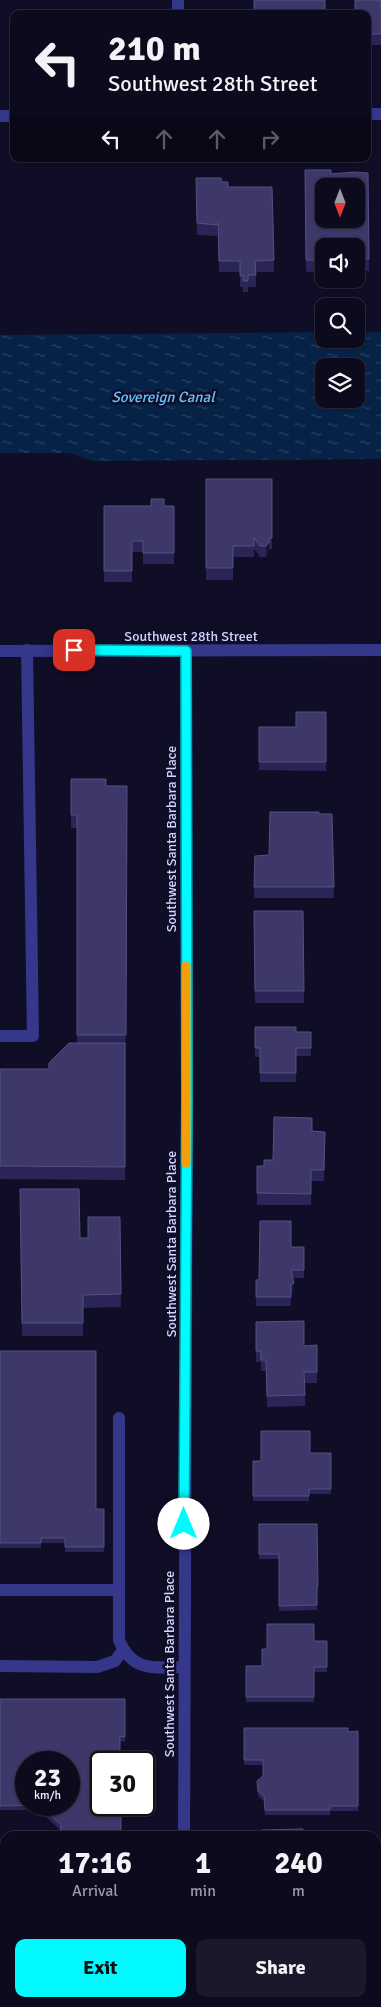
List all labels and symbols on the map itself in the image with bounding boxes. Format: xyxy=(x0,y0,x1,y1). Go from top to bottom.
north arrow xyxy=(315,178,365,228)
water label: Sovereign Canal xyxy=(111,388,216,406)
street label: Southwest 28th Street xyxy=(124,628,258,645)
pin xyxy=(53,629,95,671)
street label: Southwest Santa Barbara Place xyxy=(163,746,180,932)
street label: Southwest Santa Barbara Place xyxy=(163,1151,180,1337)
position arrow xyxy=(157,1497,209,1549)
street label: Southwest Santa Barbara Place xyxy=(161,1571,178,1757)
speed limit sign: 30 xyxy=(90,1751,155,1816)

